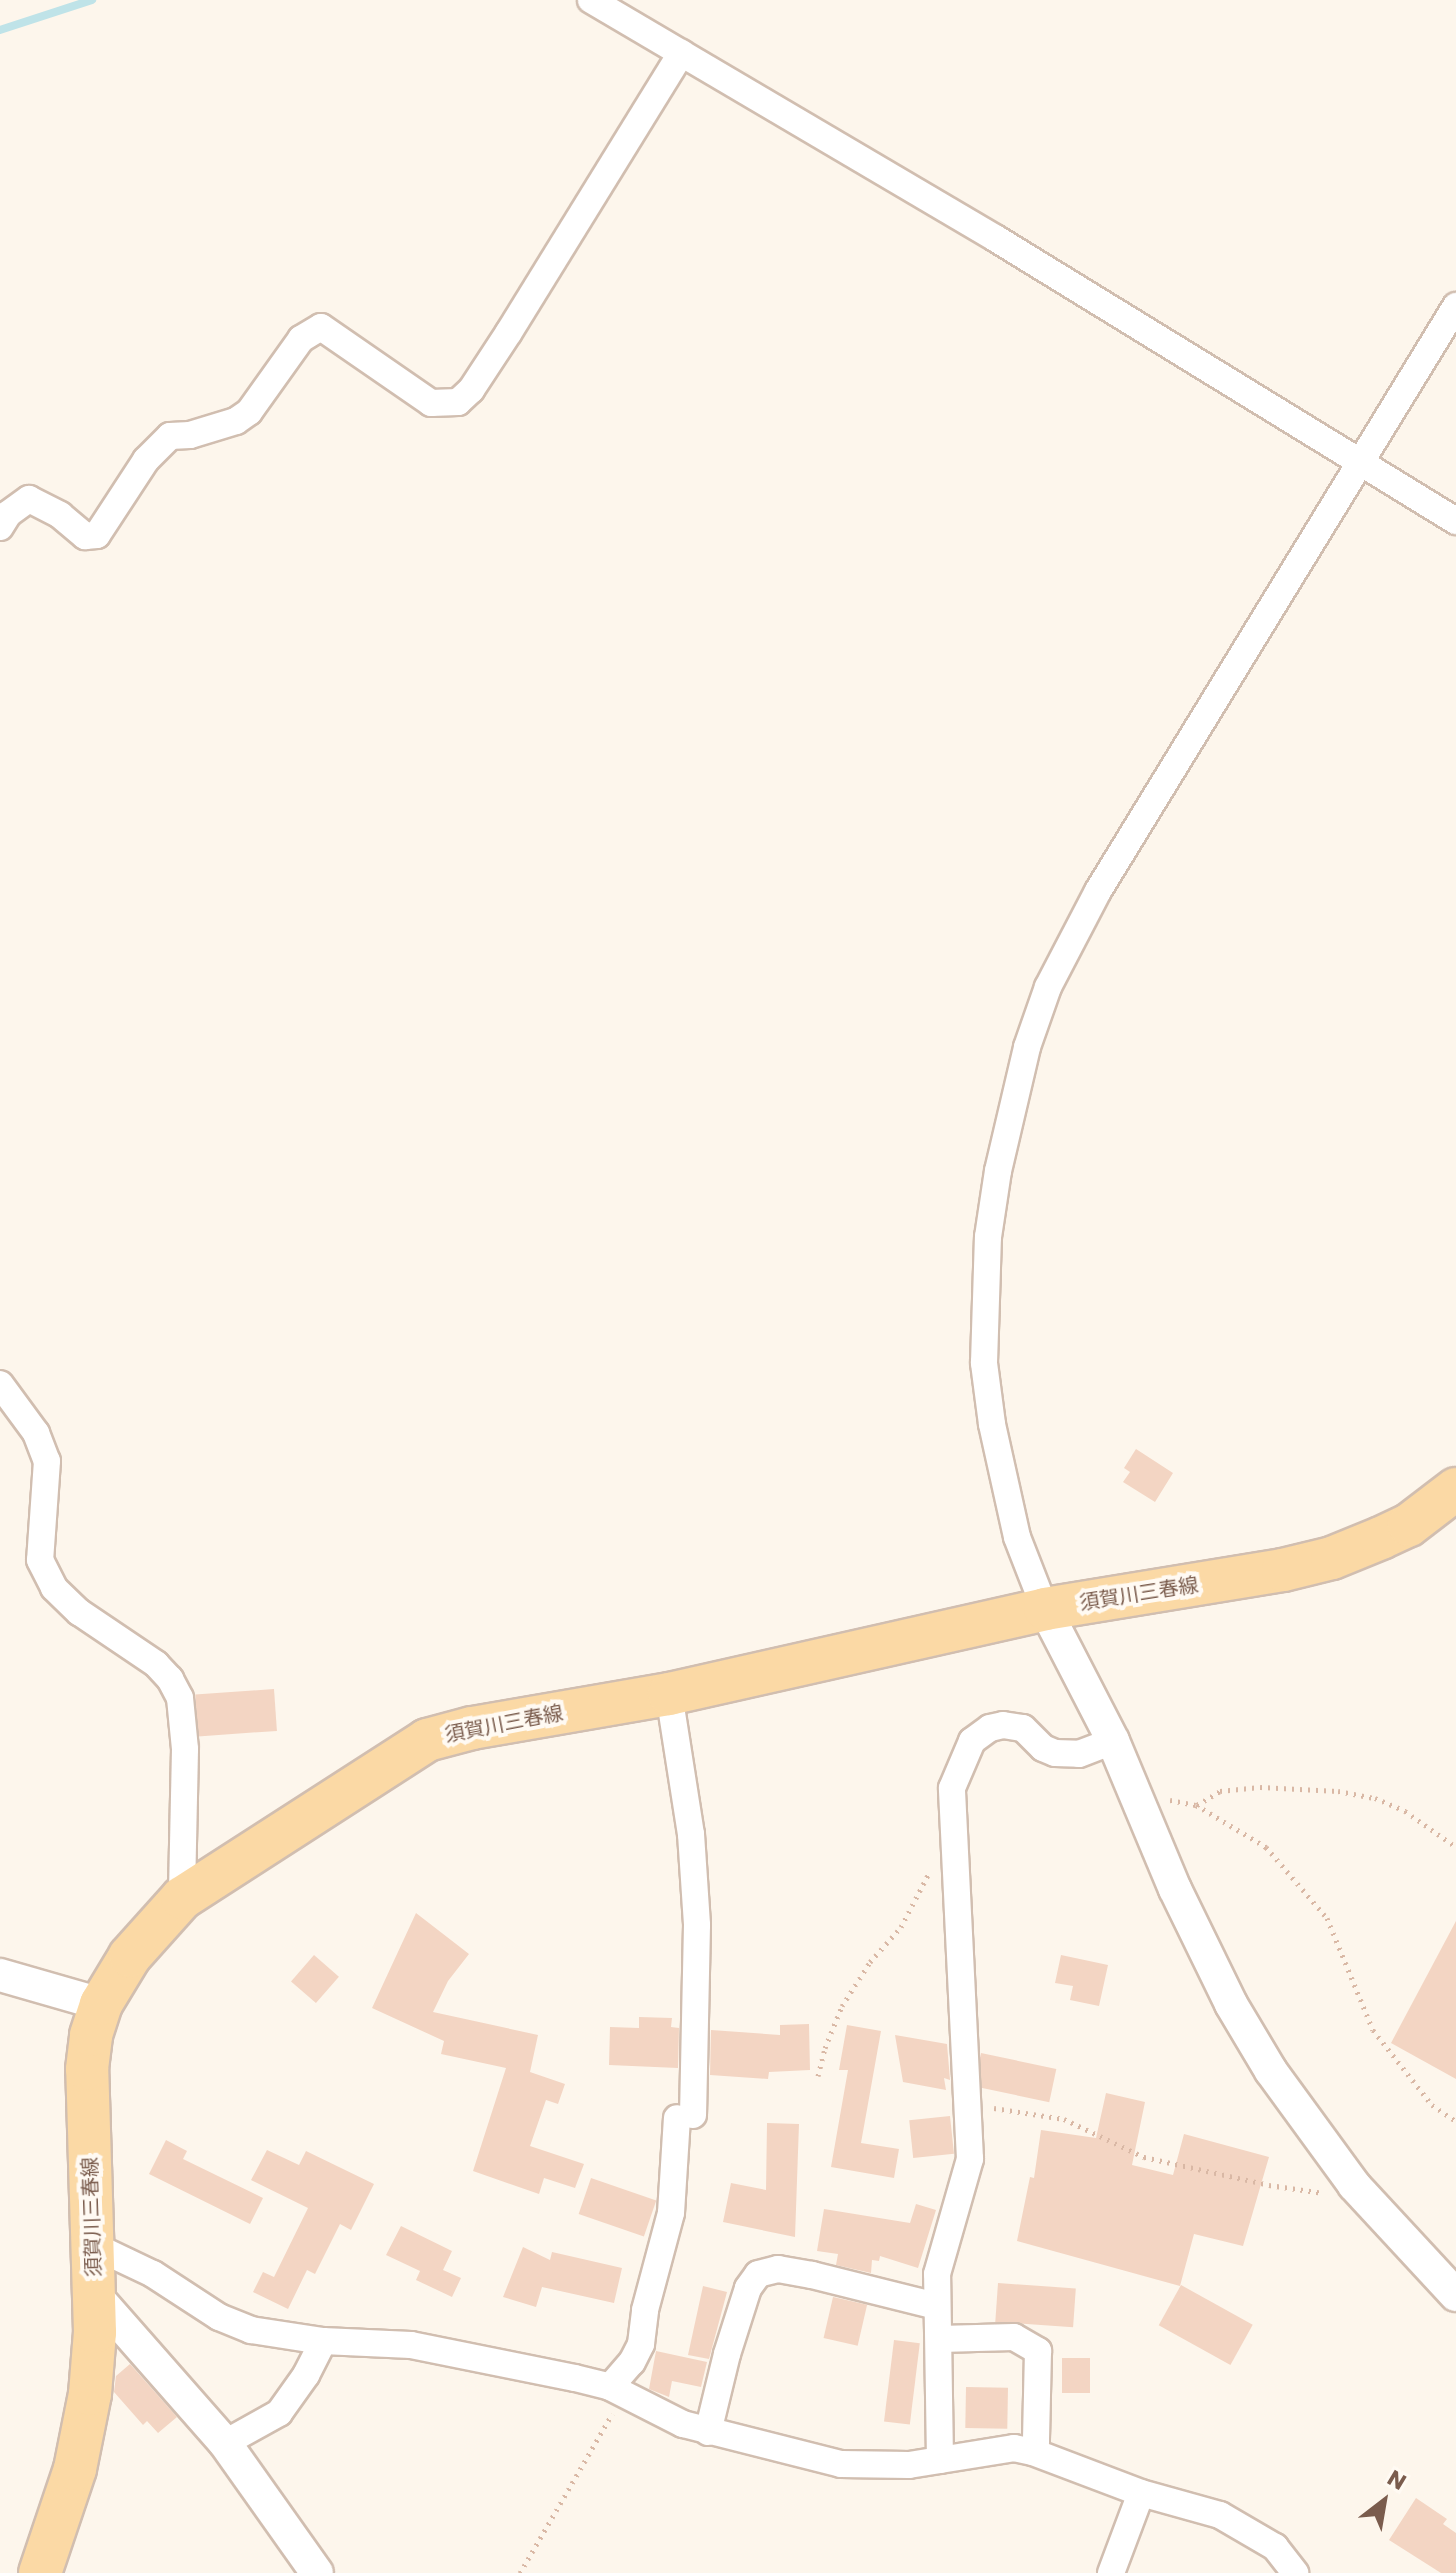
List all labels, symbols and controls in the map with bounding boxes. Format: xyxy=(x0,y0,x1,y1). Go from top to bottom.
street label: 須賀川三春線 xyxy=(1078,1573,1200,1615)
street label: 須賀川三春線 xyxy=(443,1701,565,1747)
street label: 須賀川三春線 xyxy=(78,2157,106,2277)
north arrow xyxy=(1344,2461,1424,2541)
text: N xyxy=(1382,2462,1412,2498)

